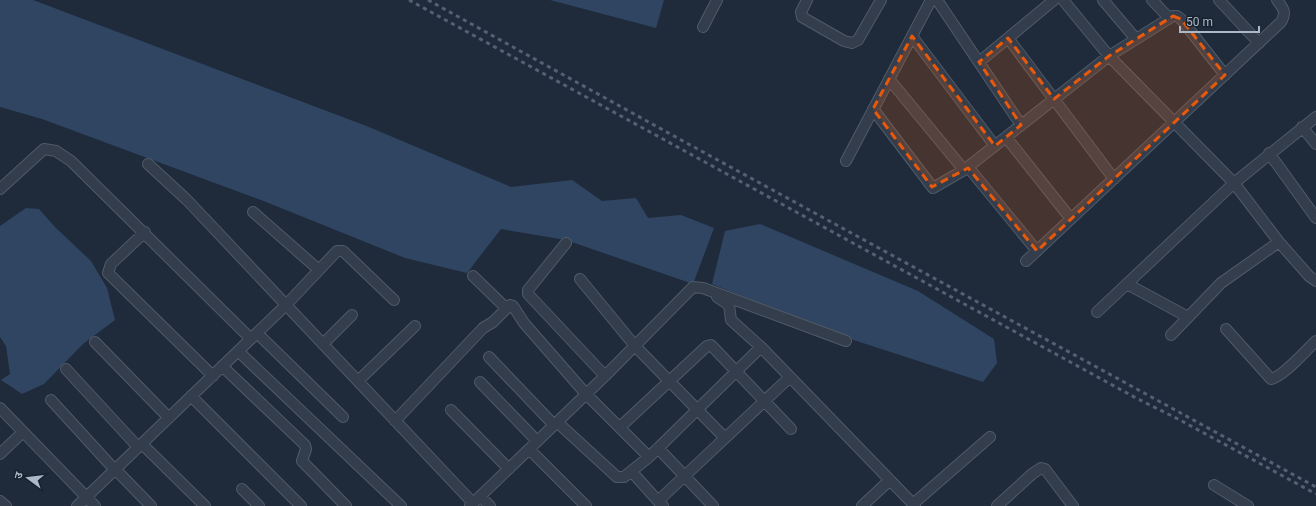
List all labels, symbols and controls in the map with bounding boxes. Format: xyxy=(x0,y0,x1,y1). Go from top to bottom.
scale bar xyxy=(1180,8,1259,34)
text: 50 m xyxy=(1186,15,1213,29)
north arrow xyxy=(8,458,48,498)
text: उ xyxy=(12,470,26,480)

